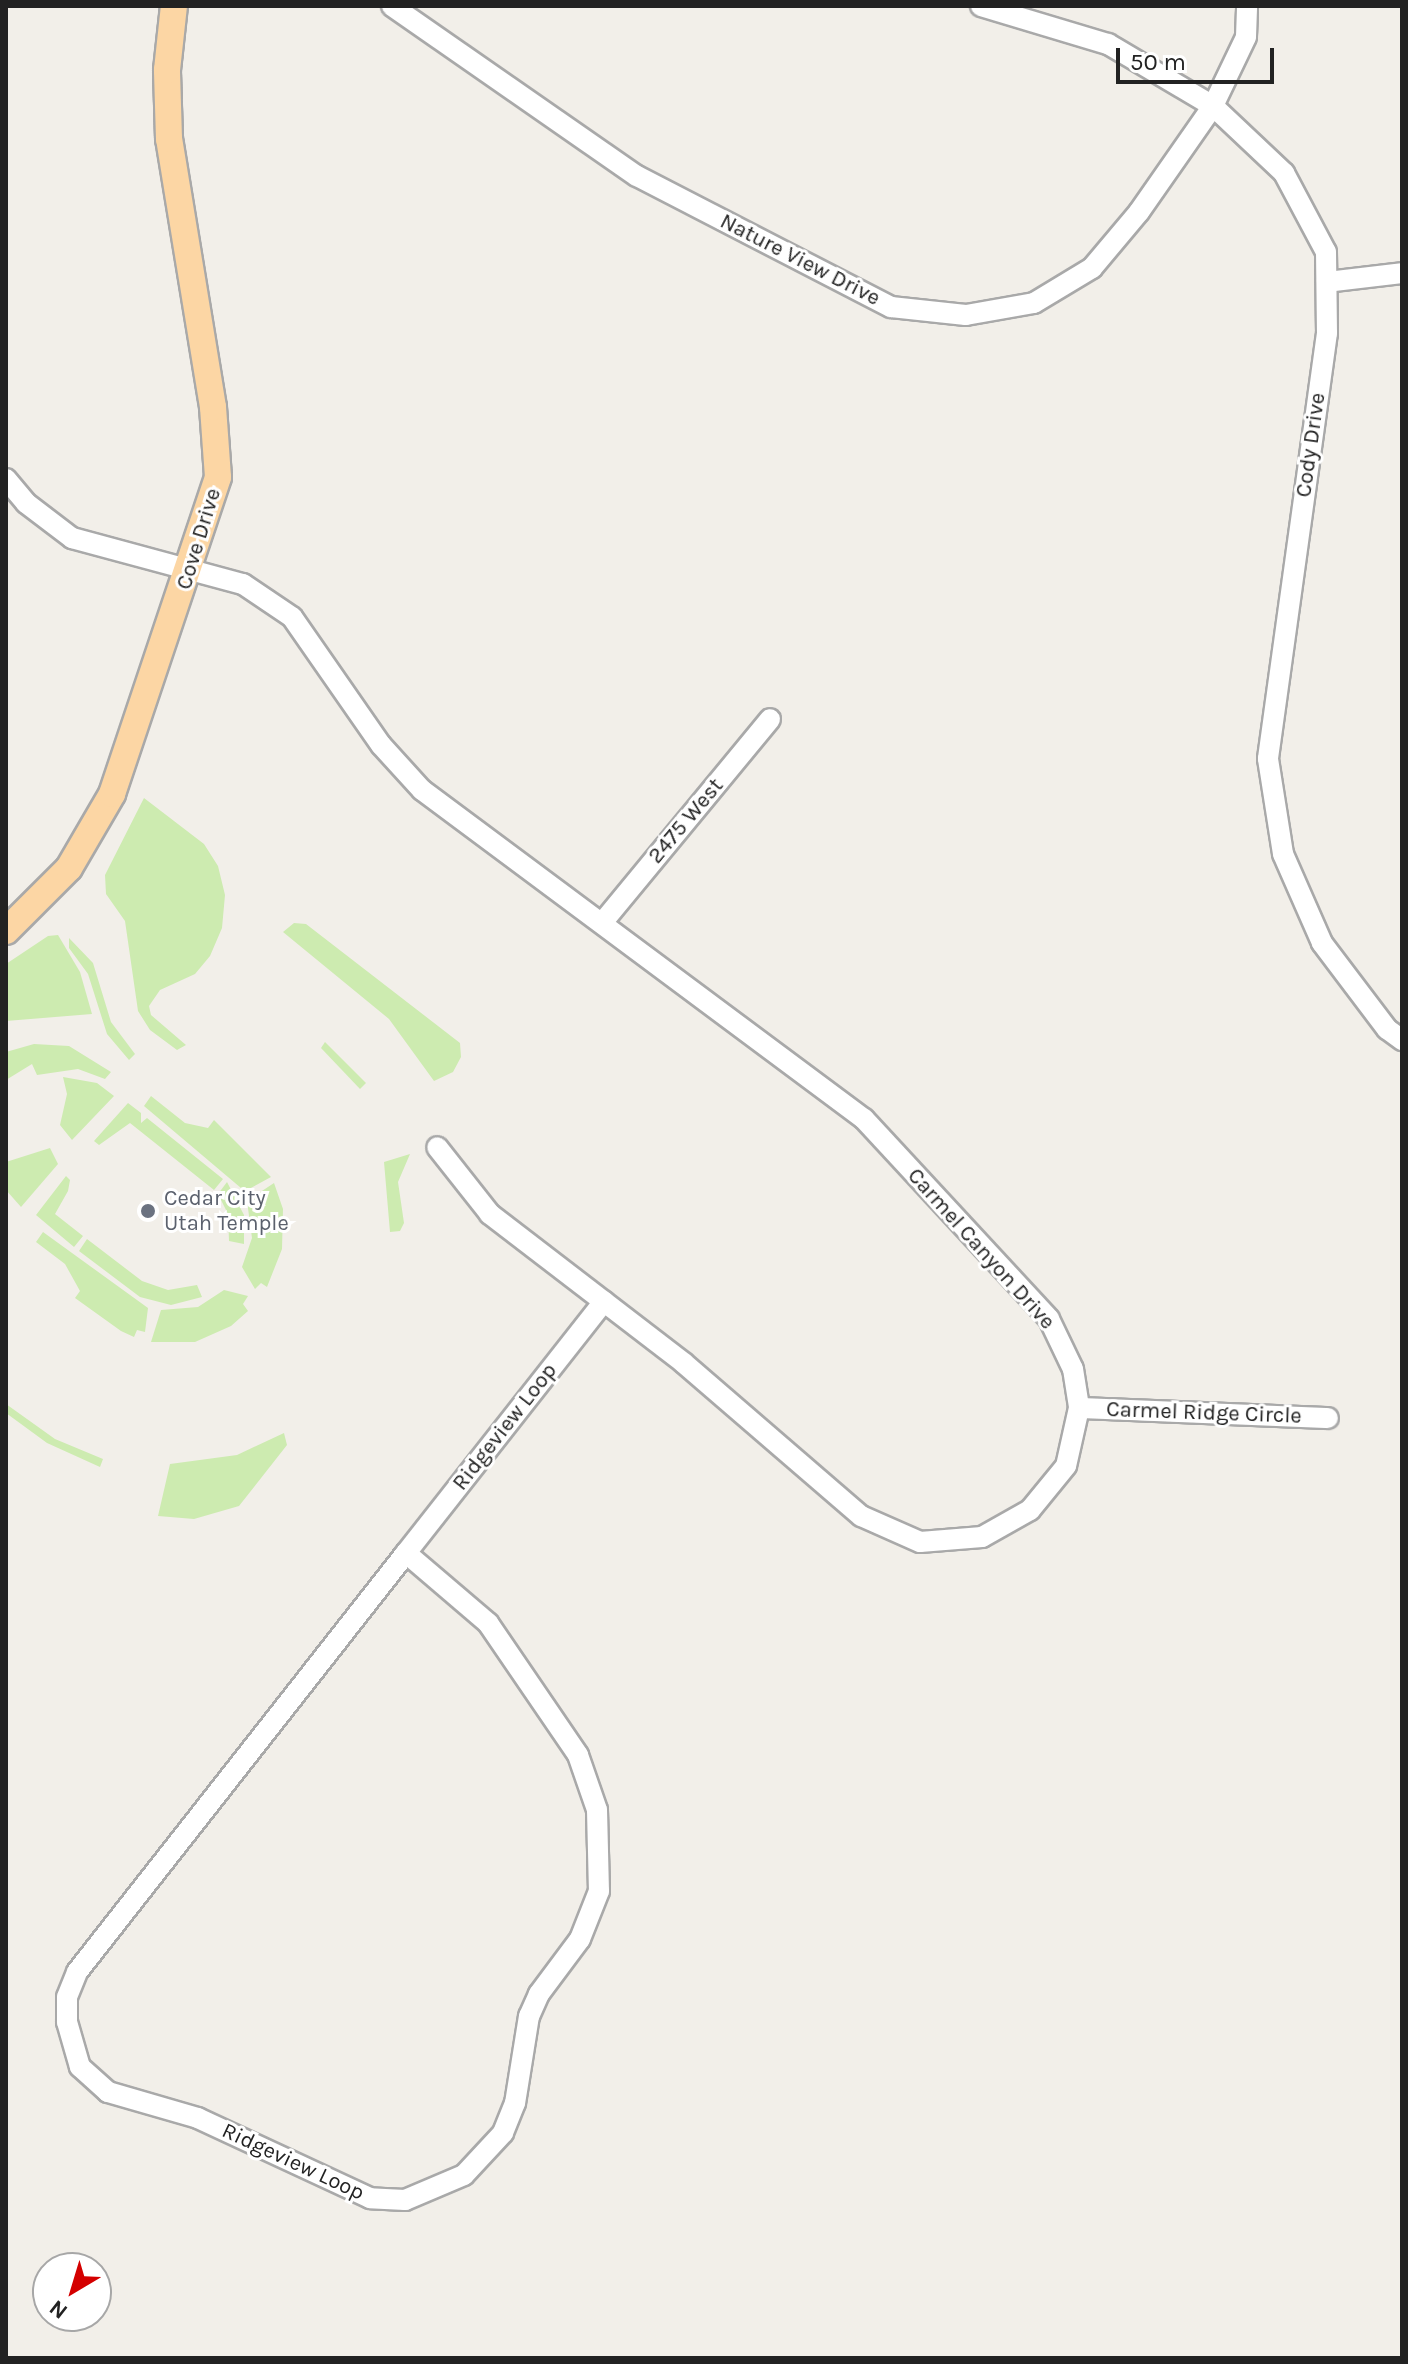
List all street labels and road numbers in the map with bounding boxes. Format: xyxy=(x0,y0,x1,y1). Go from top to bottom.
street label: Nature View Drive xyxy=(716,208,884,312)
street label: Cody Drive xyxy=(1291,391,1331,499)
street label: Cove Drive xyxy=(171,485,227,593)
street label: 2475 West xyxy=(643,773,729,869)
street label: Carmel Canyon Drive xyxy=(902,1163,1060,1335)
street label: Ridgeview Loop xyxy=(447,1358,563,1496)
street label: Carmel Ridge Circle xyxy=(1106,1396,1302,1430)
street label: Ridgeview Loop xyxy=(218,2117,368,2207)

